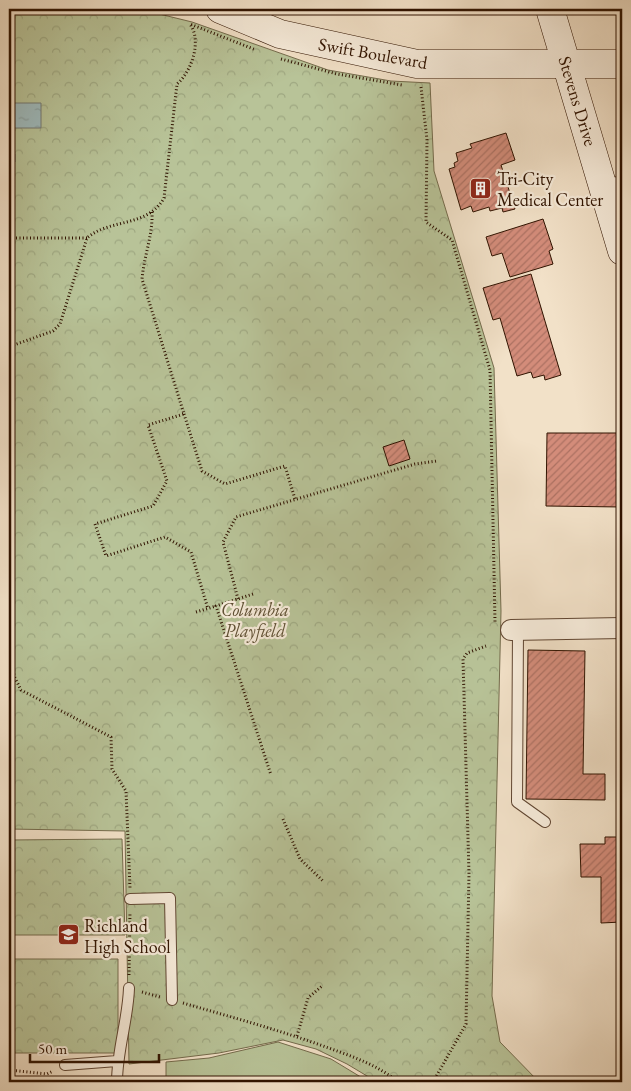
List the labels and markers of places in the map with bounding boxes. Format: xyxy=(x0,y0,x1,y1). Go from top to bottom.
place label: Tri-City Medical Center xyxy=(497,167,603,211)
building icon: Tri-City Medical Center xyxy=(469,176,493,200)
place label: Richland High School xyxy=(84,914,171,958)
school or university icon: Richland High School xyxy=(56,923,80,947)

